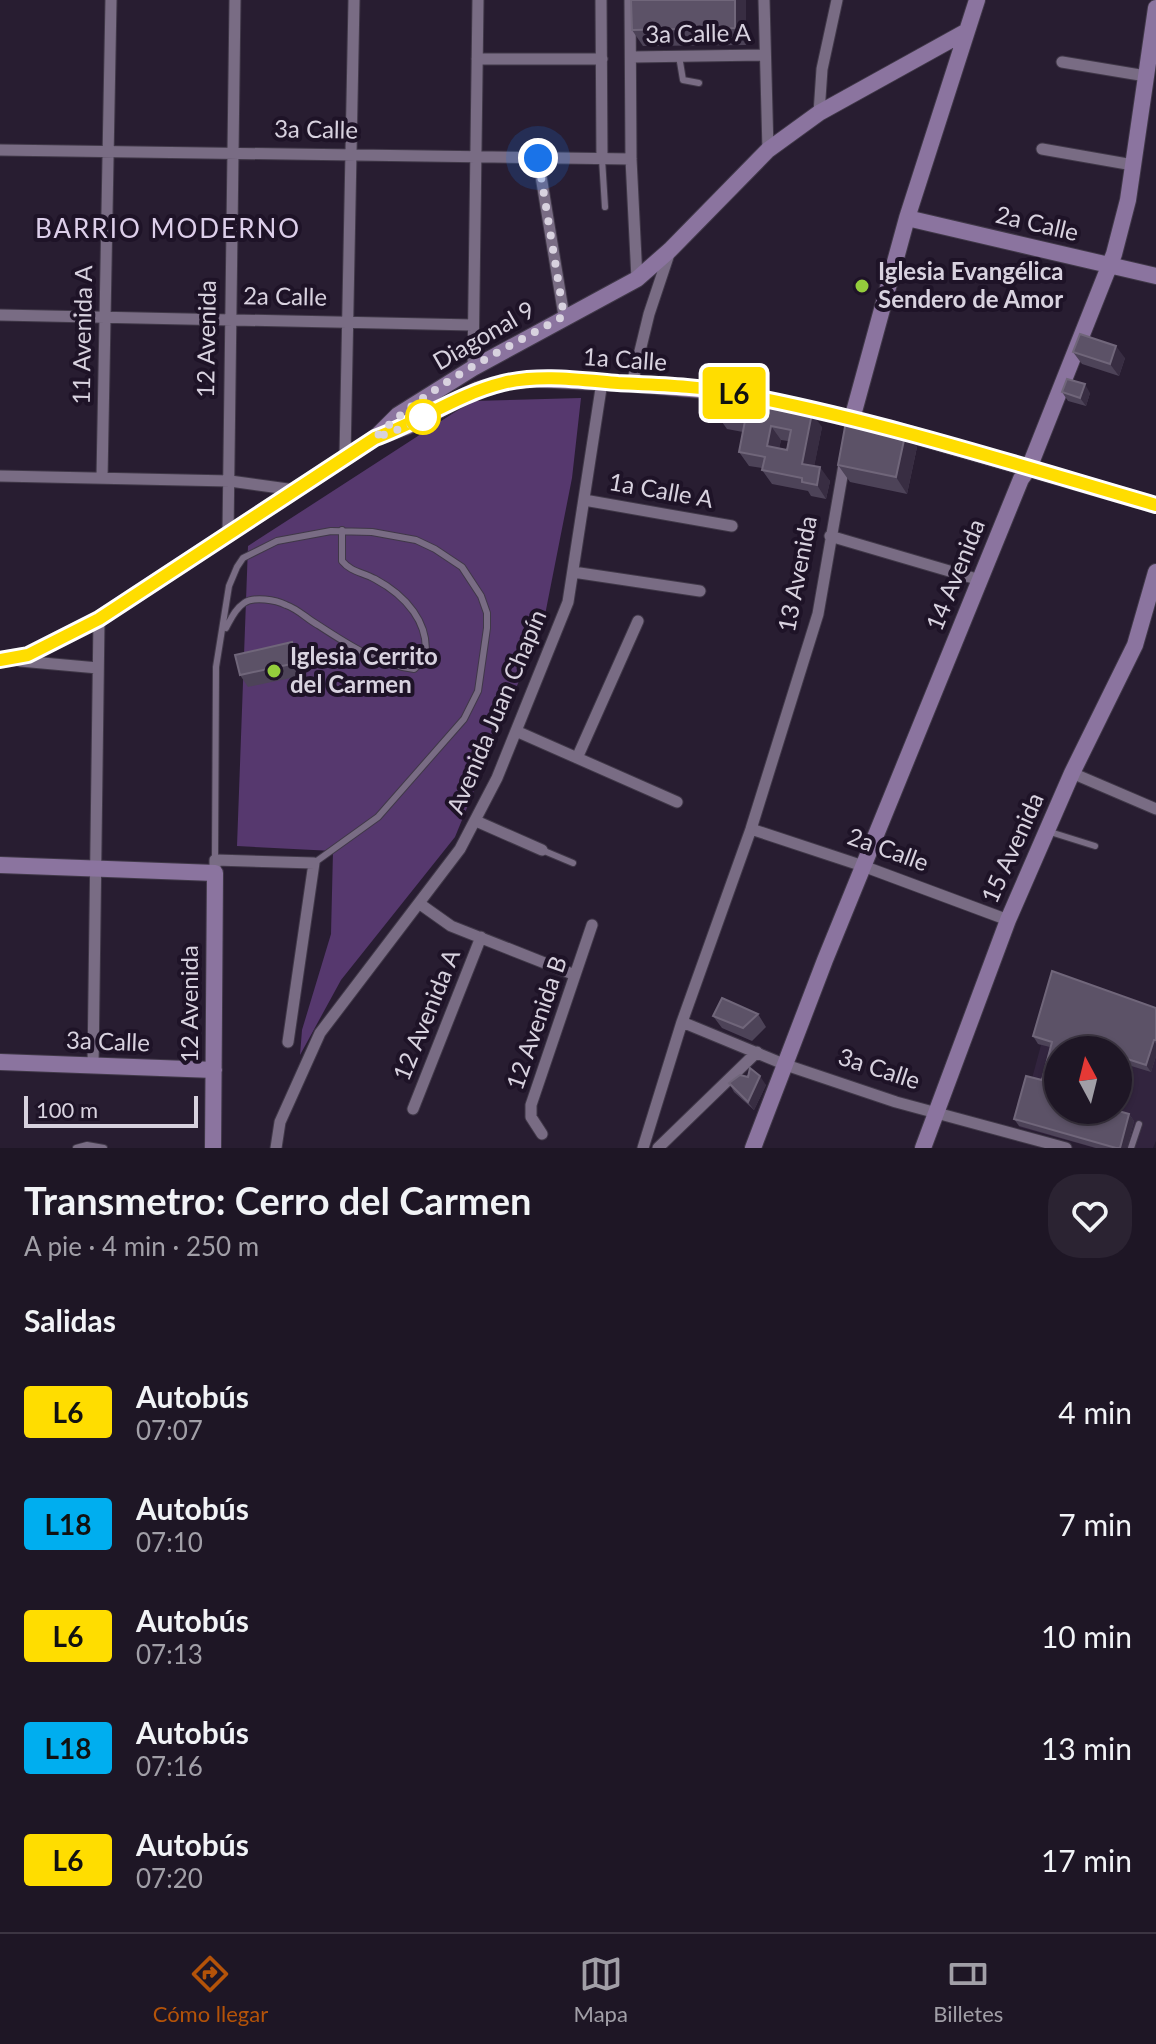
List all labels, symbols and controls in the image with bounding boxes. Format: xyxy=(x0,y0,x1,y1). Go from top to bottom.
street label: 3a Calle A xyxy=(645,17,752,48)
street label: 3a Calle xyxy=(274,113,358,144)
your location xyxy=(518,138,558,178)
street label: 2a Calle xyxy=(993,199,1081,246)
district label: BARRIO MODERNO xyxy=(35,212,301,244)
place label: Iglesia Evangélica Sendero de Amor xyxy=(878,256,1063,313)
street label: 11 Avenida A xyxy=(66,264,97,405)
marker: Iglesia Evangélica Sendero de Amor xyxy=(853,277,871,295)
street label: 12 Avenida xyxy=(190,280,221,398)
street label: 2a Calle xyxy=(243,280,327,311)
street label: Diagonal 9 xyxy=(427,294,539,375)
street label: 1a Calle xyxy=(582,341,668,376)
line badge: L6 xyxy=(698,367,770,419)
text: L6 xyxy=(719,376,749,410)
unlabelled marker xyxy=(406,400,440,434)
street label: 1a Calle A xyxy=(607,466,716,513)
street label: 13 Avenida xyxy=(771,513,822,634)
street label: 14 Avenida xyxy=(919,514,990,634)
street label: Avenida Juan Chapín xyxy=(440,605,552,818)
place label: Iglesia Cerrito del Carmen xyxy=(290,641,438,698)
marker: Iglesia Cerrito del Carmen xyxy=(265,662,283,680)
street label: 15 Avenida xyxy=(974,788,1049,907)
street label: 2a Calle xyxy=(844,821,933,877)
street label: 12 Avenida A xyxy=(386,944,465,1084)
street label: 12 Avenida xyxy=(174,945,203,1063)
street label: 12 Avenida B xyxy=(499,952,572,1093)
street label: 3a Calle xyxy=(66,1025,151,1056)
north arrow xyxy=(1044,1036,1132,1124)
map controls xyxy=(1044,1036,1132,1124)
street label: 3a Calle xyxy=(835,1041,924,1094)
scale bar xyxy=(24,1092,198,1128)
text: 100 m xyxy=(36,1096,98,1123)
button: heart xyxy=(1048,1174,1132,1258)
text: Transmetro: Cerro del Carmen xyxy=(24,1177,531,1223)
text: A pie · 4 min · 250 m xyxy=(24,1230,259,1262)
text: Salidas xyxy=(24,1302,116,1338)
text: Autobús xyxy=(136,1378,249,1414)
text: 4 min xyxy=(1058,1394,1132,1430)
text: L6 xyxy=(53,1395,83,1429)
text: 07:07 xyxy=(136,1414,203,1446)
text: Autobús xyxy=(136,1490,249,1526)
text: 7 min xyxy=(1058,1506,1132,1542)
text: L18 xyxy=(44,1507,92,1541)
text: 07:10 xyxy=(136,1526,203,1558)
text: Autobús xyxy=(136,1602,249,1638)
text: 10 min xyxy=(1041,1618,1132,1654)
text: L6 xyxy=(53,1619,83,1653)
text: 07:13 xyxy=(136,1638,203,1670)
text: Autobús xyxy=(136,1714,249,1750)
text: 13 min xyxy=(1041,1730,1132,1766)
text: L18 xyxy=(44,1731,92,1765)
text: 07:16 xyxy=(136,1750,203,1782)
text: Autobús xyxy=(136,1826,249,1862)
text: 17 min xyxy=(1041,1842,1132,1878)
text: L6 xyxy=(53,1843,83,1877)
text: 07:20 xyxy=(136,1862,203,1894)
tab: Cómo llegar xyxy=(153,1952,268,2027)
tab: Mapa xyxy=(574,1952,628,2027)
tab: Billetes xyxy=(933,1952,1003,2027)

